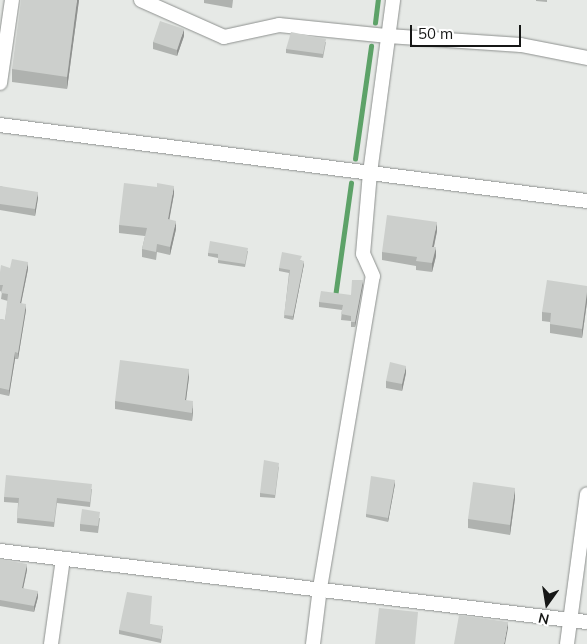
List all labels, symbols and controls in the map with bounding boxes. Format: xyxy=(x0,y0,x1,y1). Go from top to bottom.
scale bar xyxy=(412,15,523,47)
text: 50 m xyxy=(418,24,453,43)
north arrow xyxy=(522,579,572,629)
text: N xyxy=(536,609,551,629)

